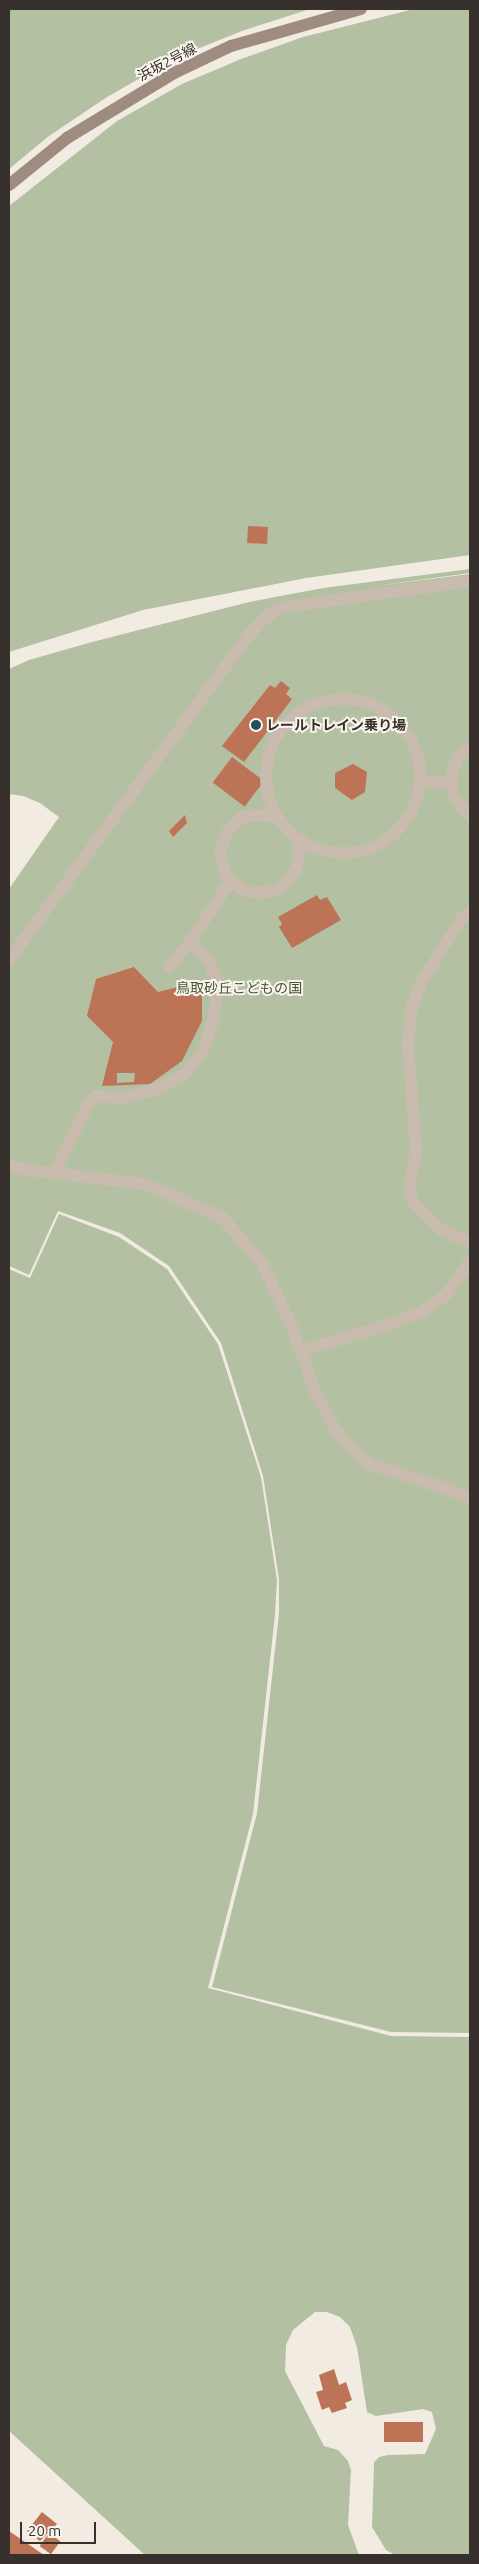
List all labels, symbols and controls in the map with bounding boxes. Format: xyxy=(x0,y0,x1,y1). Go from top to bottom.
street label: 浜坂2号線 xyxy=(135,40,199,84)
place label: レールトレイン乗り場 xyxy=(266,717,406,733)
marker: レールトレイン乗り場 xyxy=(250,719,262,731)
park label: 鳥取砂丘こどもの国 xyxy=(176,980,302,996)
scale bar xyxy=(22,2512,99,2544)
text: 20 m xyxy=(28,2522,61,2539)

